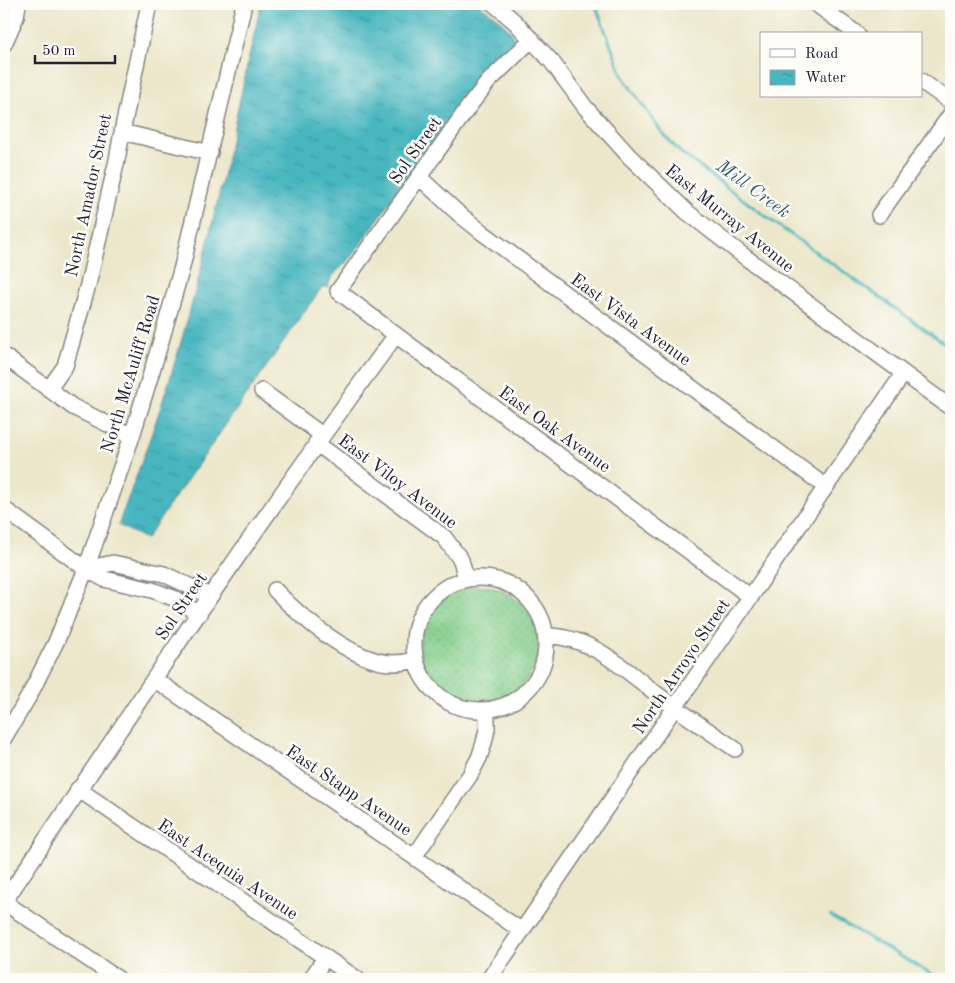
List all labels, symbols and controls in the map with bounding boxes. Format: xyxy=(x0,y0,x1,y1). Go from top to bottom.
scale bar xyxy=(35,32,115,64)
legend xyxy=(760,32,922,98)
text: 50 m xyxy=(42,44,76,59)
text: Road xyxy=(805,47,839,62)
text: Water xyxy=(805,71,846,86)
street label: North Amador Street xyxy=(63,112,115,279)
street label: Sol Street xyxy=(386,114,445,188)
water label: Mill Creek xyxy=(712,157,793,223)
street label: East Murray Avenue xyxy=(661,161,797,276)
street label: East Vista Avenue xyxy=(567,270,694,369)
street label: North McAuliff Road xyxy=(98,293,164,456)
street label: East Oak Avenue xyxy=(495,383,614,476)
street label: East Viloy Avenue xyxy=(334,431,460,532)
street label: Sol Street xyxy=(153,569,211,644)
street label: North Arroyo Street xyxy=(630,596,734,738)
street label: East Stapp Avenue xyxy=(282,742,415,840)
street label: East Acequia Avenue xyxy=(154,816,301,923)

